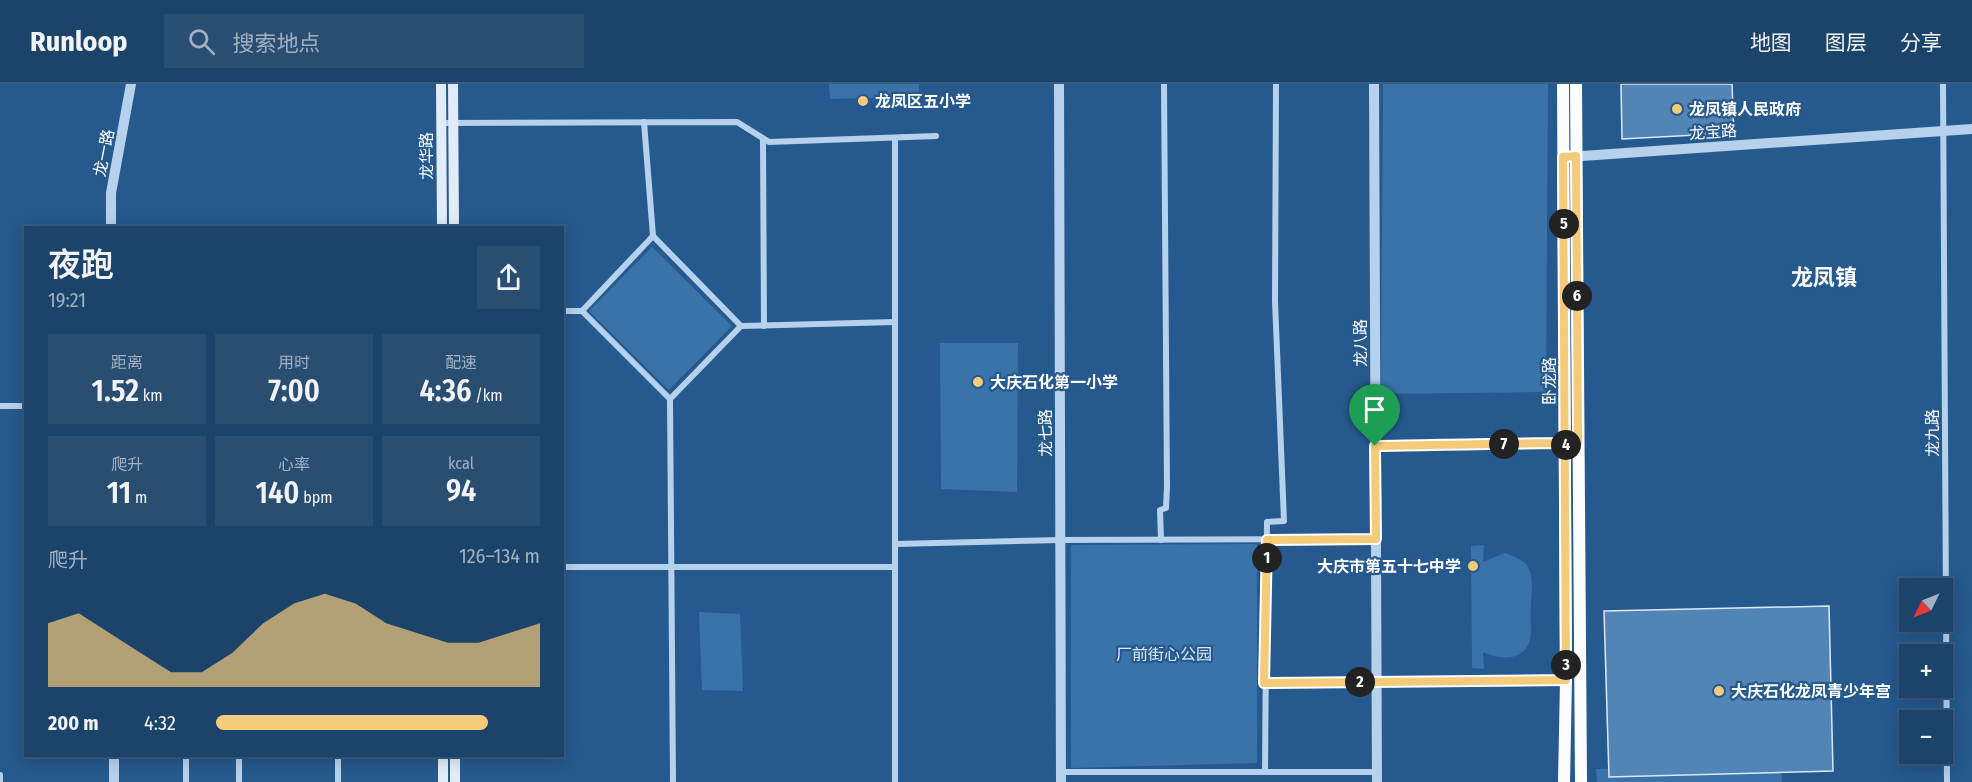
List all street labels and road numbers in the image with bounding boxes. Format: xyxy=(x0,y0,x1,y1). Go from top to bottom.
street label: 龙宝路 xyxy=(1688,121,1738,143)
street label: 龙一路 xyxy=(90,128,118,178)
street label: 龙华路 xyxy=(417,132,436,180)
street label: 龙八路 xyxy=(1351,319,1370,367)
street label: 卧龙路 xyxy=(1540,357,1559,405)
street label: 龙七路 xyxy=(1036,409,1055,457)
street label: 龙九路 xyxy=(1923,409,1942,457)

